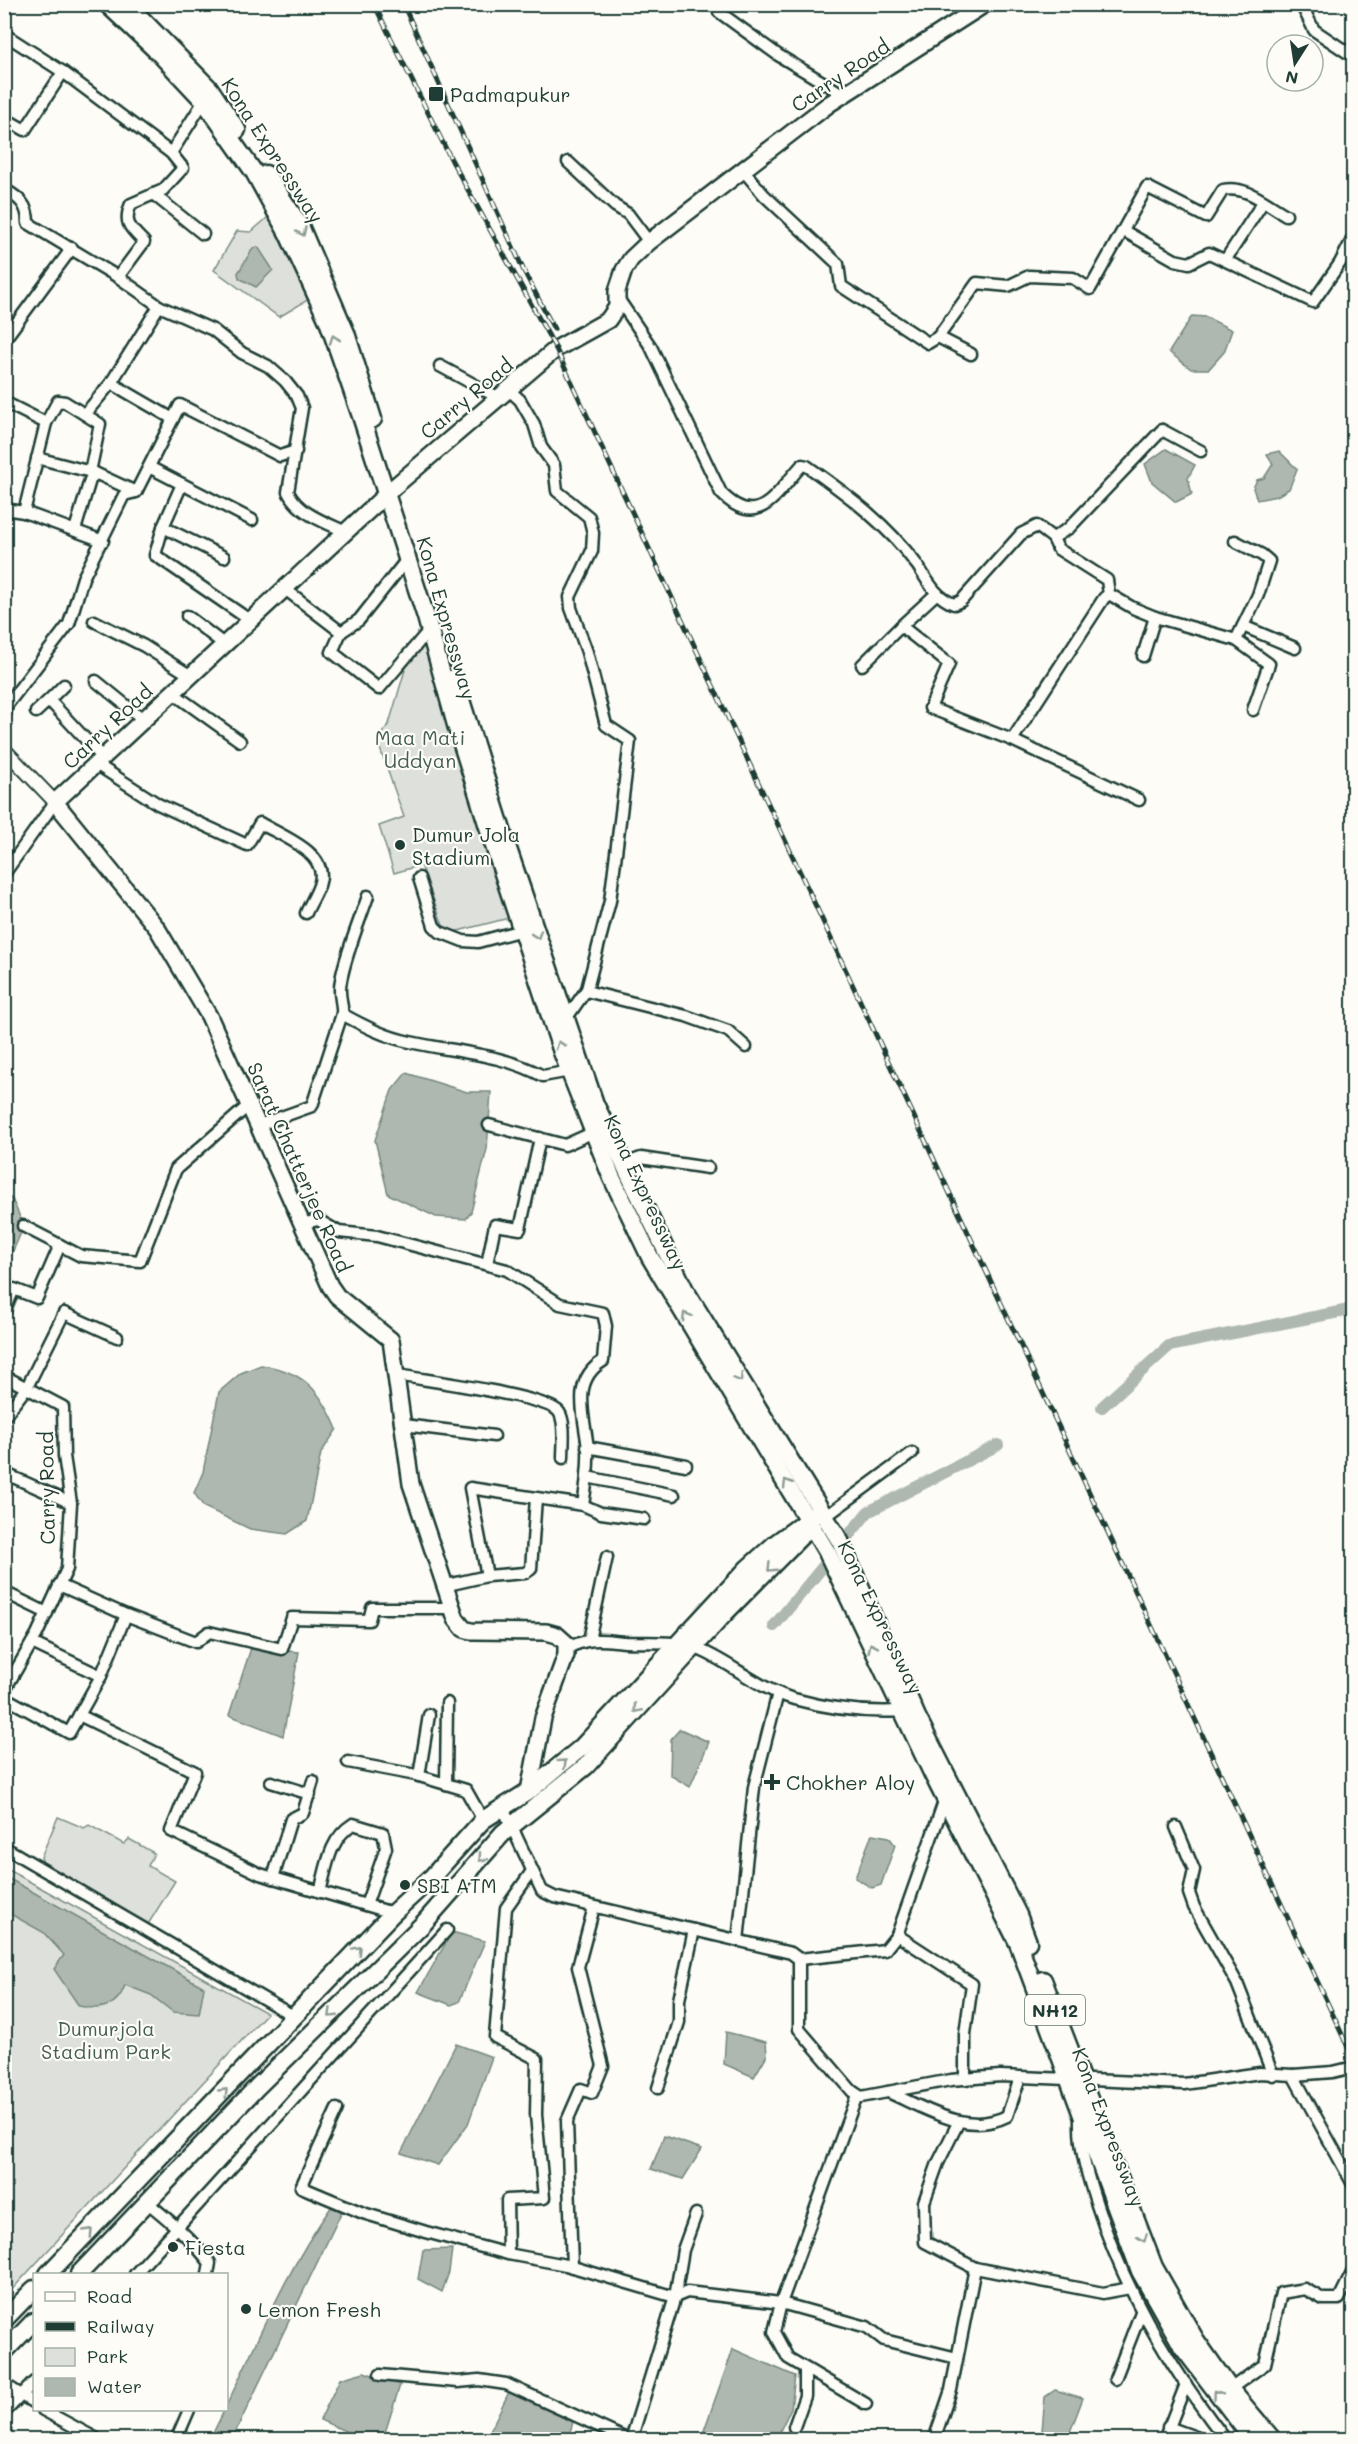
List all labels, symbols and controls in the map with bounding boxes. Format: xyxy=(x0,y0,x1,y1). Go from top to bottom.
street label: Carry Road xyxy=(786,32,894,118)
north arrow xyxy=(1265,33,1325,93)
text: N xyxy=(1284,67,1300,90)
street label: Kona Expressway xyxy=(216,72,330,228)
place label: Padmapukur xyxy=(450,81,571,107)
marker: Padmapukur xyxy=(427,85,445,103)
one-way arrow xyxy=(295,226,307,237)
one-way arrow xyxy=(329,334,342,345)
street label: Carry Road xyxy=(414,352,518,444)
street label: Kona Expressway xyxy=(411,534,483,702)
street label: Carry Road xyxy=(57,678,157,774)
park label: Maa Mati Uddyan xyxy=(375,724,465,773)
place label: Dumur Jola Stadium xyxy=(412,821,520,870)
marker: Dumur Jola Stadium xyxy=(393,838,407,852)
one-way arrow xyxy=(530,929,543,940)
one-way arrow xyxy=(555,1040,568,1051)
street label: Sarat Chatterjee Road xyxy=(242,1058,358,1276)
street label: Kona Expressway xyxy=(599,1110,693,1274)
one-way arrow xyxy=(681,1312,693,1322)
one-way arrow xyxy=(732,1372,744,1382)
street label: Carry Road xyxy=(32,1431,60,1545)
one-way arrow xyxy=(782,1479,794,1489)
street label: Kona Expressway xyxy=(832,1536,930,1698)
one-way arrow xyxy=(768,1560,779,1571)
one-way arrow xyxy=(867,1643,879,1654)
one-way arrow xyxy=(633,1702,644,1713)
one-way arrow xyxy=(556,1760,567,1771)
place label: Chokher Aloy xyxy=(786,1769,915,1795)
marker: Chokher Aloy xyxy=(763,1773,781,1791)
one-way arrow xyxy=(478,1851,489,1862)
place label: SBI ATM xyxy=(417,1872,497,1898)
marker: SBI ATM xyxy=(398,1878,412,1892)
one-way arrow xyxy=(351,1947,362,1957)
road number: NH12 xyxy=(1025,1995,1085,2025)
one-way arrow xyxy=(329,2006,340,2017)
park label: Dumurjola Stadium Park xyxy=(41,2015,171,2064)
street label: Kona Expressway xyxy=(1067,2044,1151,2210)
one-way arrow xyxy=(217,2088,228,2098)
one-way arrow xyxy=(82,2229,93,2239)
one-way arrow xyxy=(1136,2232,1148,2243)
place label: Fiesta xyxy=(185,2234,246,2260)
marker: Fiesta xyxy=(166,2240,180,2254)
legend xyxy=(33,2273,228,2411)
text: Road xyxy=(87,2284,132,2308)
place label: Lemon Fresh xyxy=(258,2296,381,2322)
marker: Lemon Fresh xyxy=(239,2302,253,2316)
text: Railway xyxy=(87,2314,154,2338)
text: Park xyxy=(87,2344,128,2368)
text: Water xyxy=(87,2374,142,2398)
one-way arrow xyxy=(1213,2389,1224,2400)

